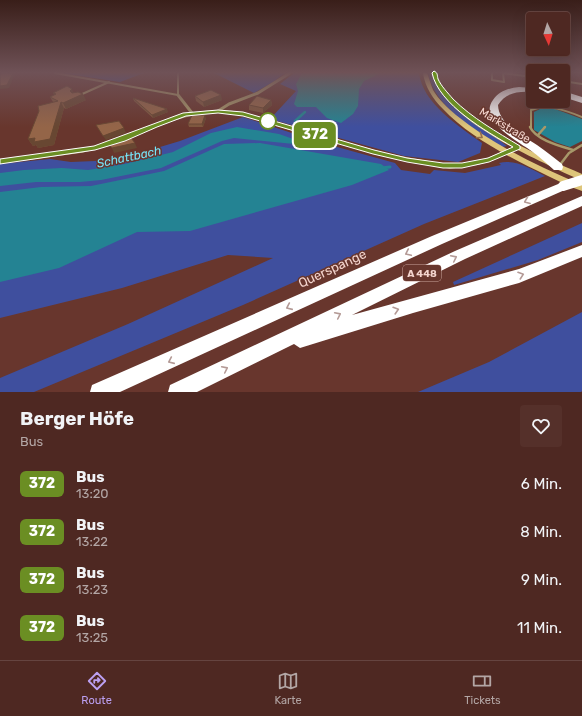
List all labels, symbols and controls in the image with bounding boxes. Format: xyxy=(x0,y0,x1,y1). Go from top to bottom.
north arrow xyxy=(526,12,570,56)
map controls xyxy=(526,12,570,108)
button: layers xyxy=(526,64,570,108)
street label: Markstraße xyxy=(477,105,533,146)
unlabelled marker xyxy=(259,112,277,130)
line badge: 372 xyxy=(292,122,338,148)
text: 372 xyxy=(302,126,328,143)
one-way arrow xyxy=(476,131,483,138)
water label: Schattbach xyxy=(95,143,163,171)
one-way arrow xyxy=(524,196,532,204)
street label: Querspange xyxy=(296,246,369,292)
one-way arrow xyxy=(405,248,413,256)
one-way arrow xyxy=(450,255,458,263)
road number: A 448 xyxy=(403,265,441,281)
one-way arrow xyxy=(517,271,524,280)
one-way arrow xyxy=(286,302,293,310)
one-way arrow xyxy=(392,306,399,315)
one-way arrow xyxy=(333,312,341,320)
one-way arrow xyxy=(167,356,175,364)
one-way arrow xyxy=(220,366,228,374)
button: heart xyxy=(520,405,562,447)
text: Berger Höfe xyxy=(20,407,134,430)
text: Bus xyxy=(20,434,43,449)
text: Bus xyxy=(76,468,104,486)
text: 372 xyxy=(29,475,55,492)
text: 6 Min. xyxy=(521,475,562,493)
text: 13:20 xyxy=(76,486,109,501)
text: Bus xyxy=(76,516,104,534)
text: 372 xyxy=(29,523,55,540)
text: 8 Min. xyxy=(520,523,562,541)
text: 13:22 xyxy=(76,534,108,549)
text: Bus xyxy=(76,564,104,582)
text: 372 xyxy=(29,571,55,588)
text: 9 Min. xyxy=(521,571,562,589)
text: 13:23 xyxy=(76,582,108,597)
text: Bus xyxy=(76,612,104,630)
text: 372 xyxy=(29,619,55,636)
text: 11 Min. xyxy=(517,619,562,637)
text: 13:25 xyxy=(76,630,108,645)
tab: Route xyxy=(81,670,112,707)
tab: Karte xyxy=(274,670,302,707)
tab: Tickets xyxy=(464,670,501,707)

